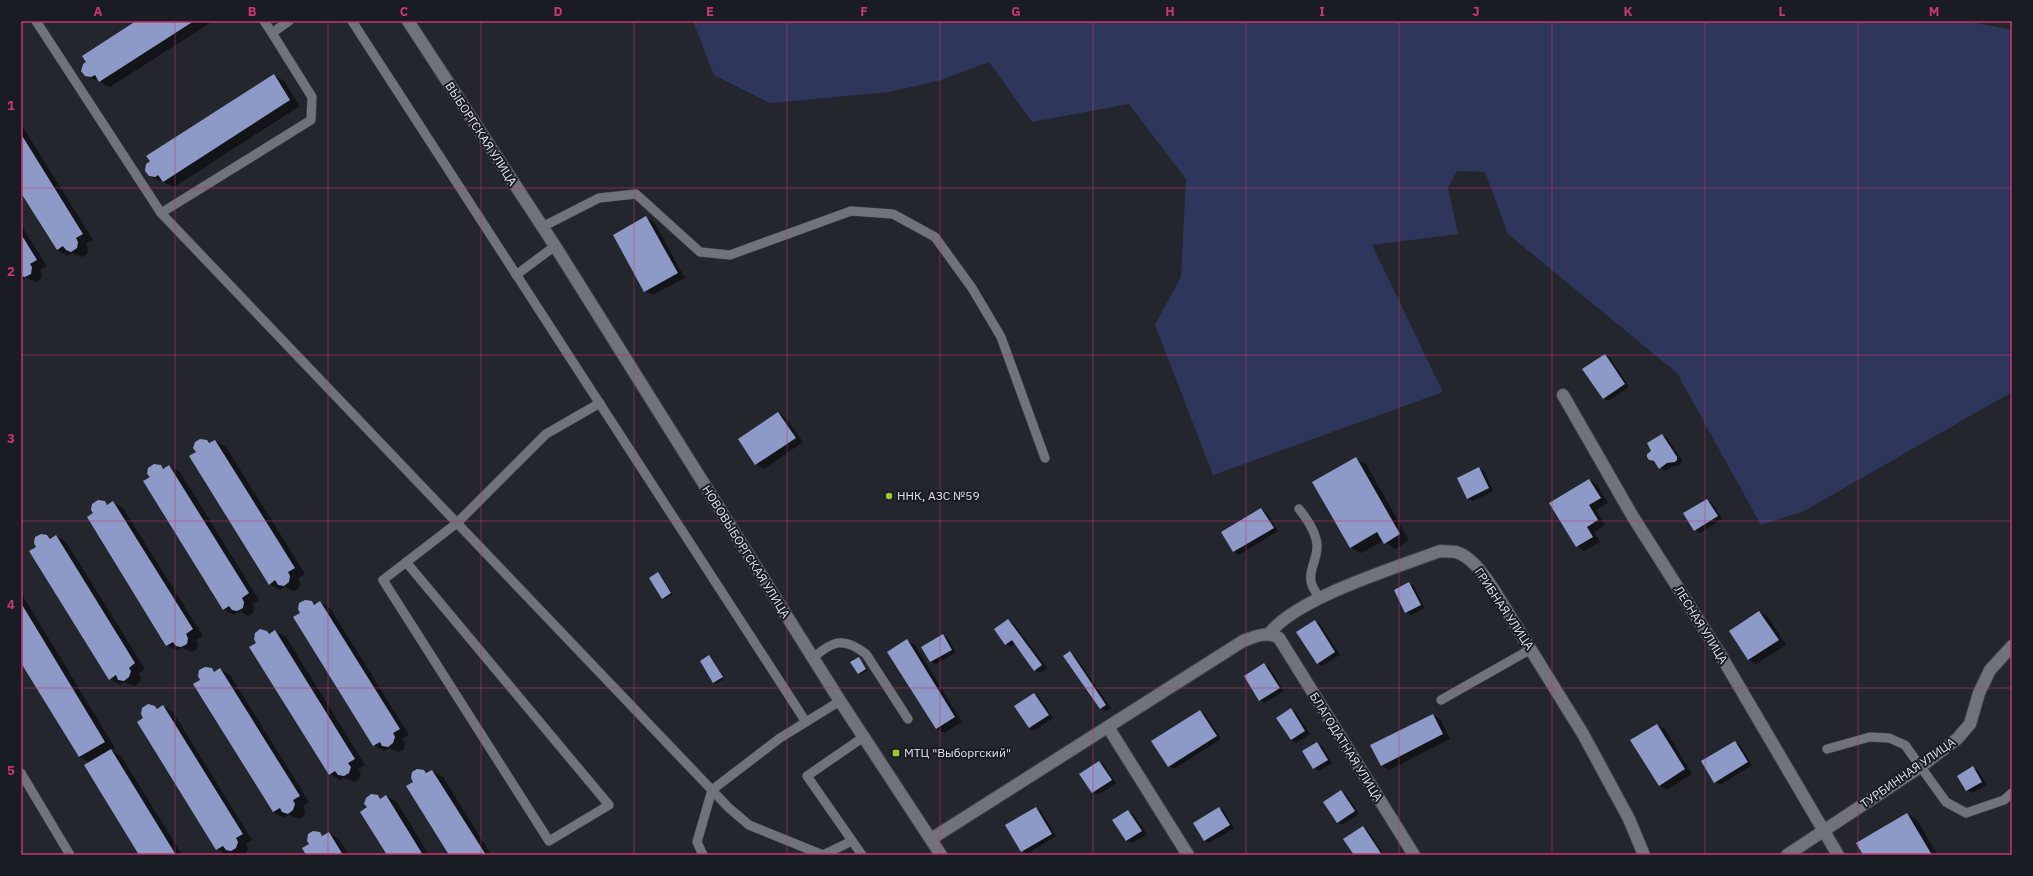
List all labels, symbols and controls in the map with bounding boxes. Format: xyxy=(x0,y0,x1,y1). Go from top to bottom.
text: A xyxy=(94,3,103,20)
text: B xyxy=(248,3,257,20)
text: C xyxy=(400,3,409,20)
text: D xyxy=(553,3,563,20)
text: E xyxy=(706,3,714,20)
text: F xyxy=(860,3,868,20)
text: G xyxy=(1011,3,1021,20)
text: H xyxy=(1165,3,1175,20)
text: I xyxy=(1319,3,1325,20)
text: J xyxy=(1472,3,1480,20)
text: K xyxy=(1623,3,1633,20)
text: L xyxy=(1779,3,1786,20)
text: M xyxy=(1929,3,1939,20)
street label: ВЫБОРГСКАЯ УЛИЦА xyxy=(442,79,521,189)
text: 1 xyxy=(7,97,15,114)
text: 2 xyxy=(7,263,15,280)
text: 3 xyxy=(7,430,15,447)
street label: НОВОВЫБОРГСКАЯ УЛИЦА xyxy=(699,482,794,621)
place label: ННК, АЗС №59 xyxy=(897,488,980,503)
marker: ННК, АЗС №59 xyxy=(884,491,894,501)
street label: ГРИБНАЯ УЛИЦА xyxy=(1471,565,1538,653)
street label: ЛЕСНАЯ УЛИЦА xyxy=(1671,583,1732,667)
text: 4 xyxy=(7,596,15,613)
street label: БЛАГОДАТНАЯ УЛИЦА xyxy=(1307,689,1386,804)
street label: ТУРБИННАЯ УЛИЦА xyxy=(1857,734,1958,811)
place label: МТЦ "Выборгский" xyxy=(904,745,1011,760)
marker: МТЦ "Выборгский" xyxy=(891,748,901,758)
text: 5 xyxy=(7,762,15,779)

